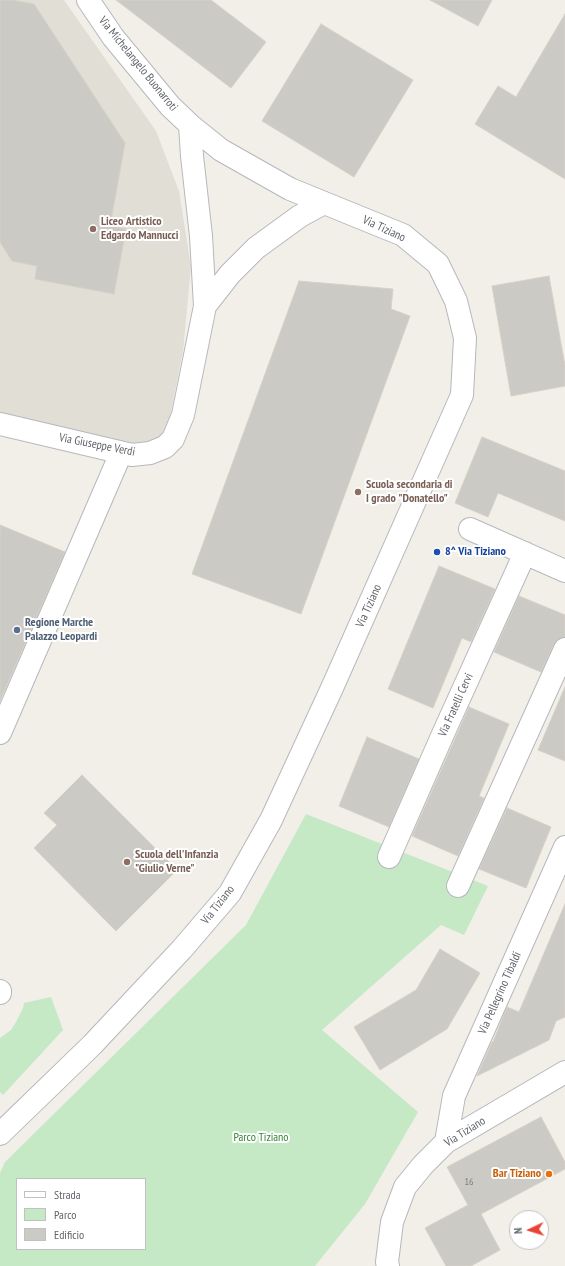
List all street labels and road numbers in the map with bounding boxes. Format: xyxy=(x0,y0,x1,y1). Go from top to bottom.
street label: Via Michelangelo Buonarroti xyxy=(95,14,181,114)
street label: Via Tiziano xyxy=(360,213,408,245)
street label: Via Giuseppe Verdi xyxy=(58,431,136,459)
street label: Via Tiziano xyxy=(353,582,385,630)
street label: Via Fratelli Cervi xyxy=(436,671,476,739)
street label: Via Tiziano xyxy=(198,883,238,927)
street label: Via Pellegrino Tibaldi xyxy=(475,950,525,1036)
street label: Via Tiziano xyxy=(442,1114,488,1150)

